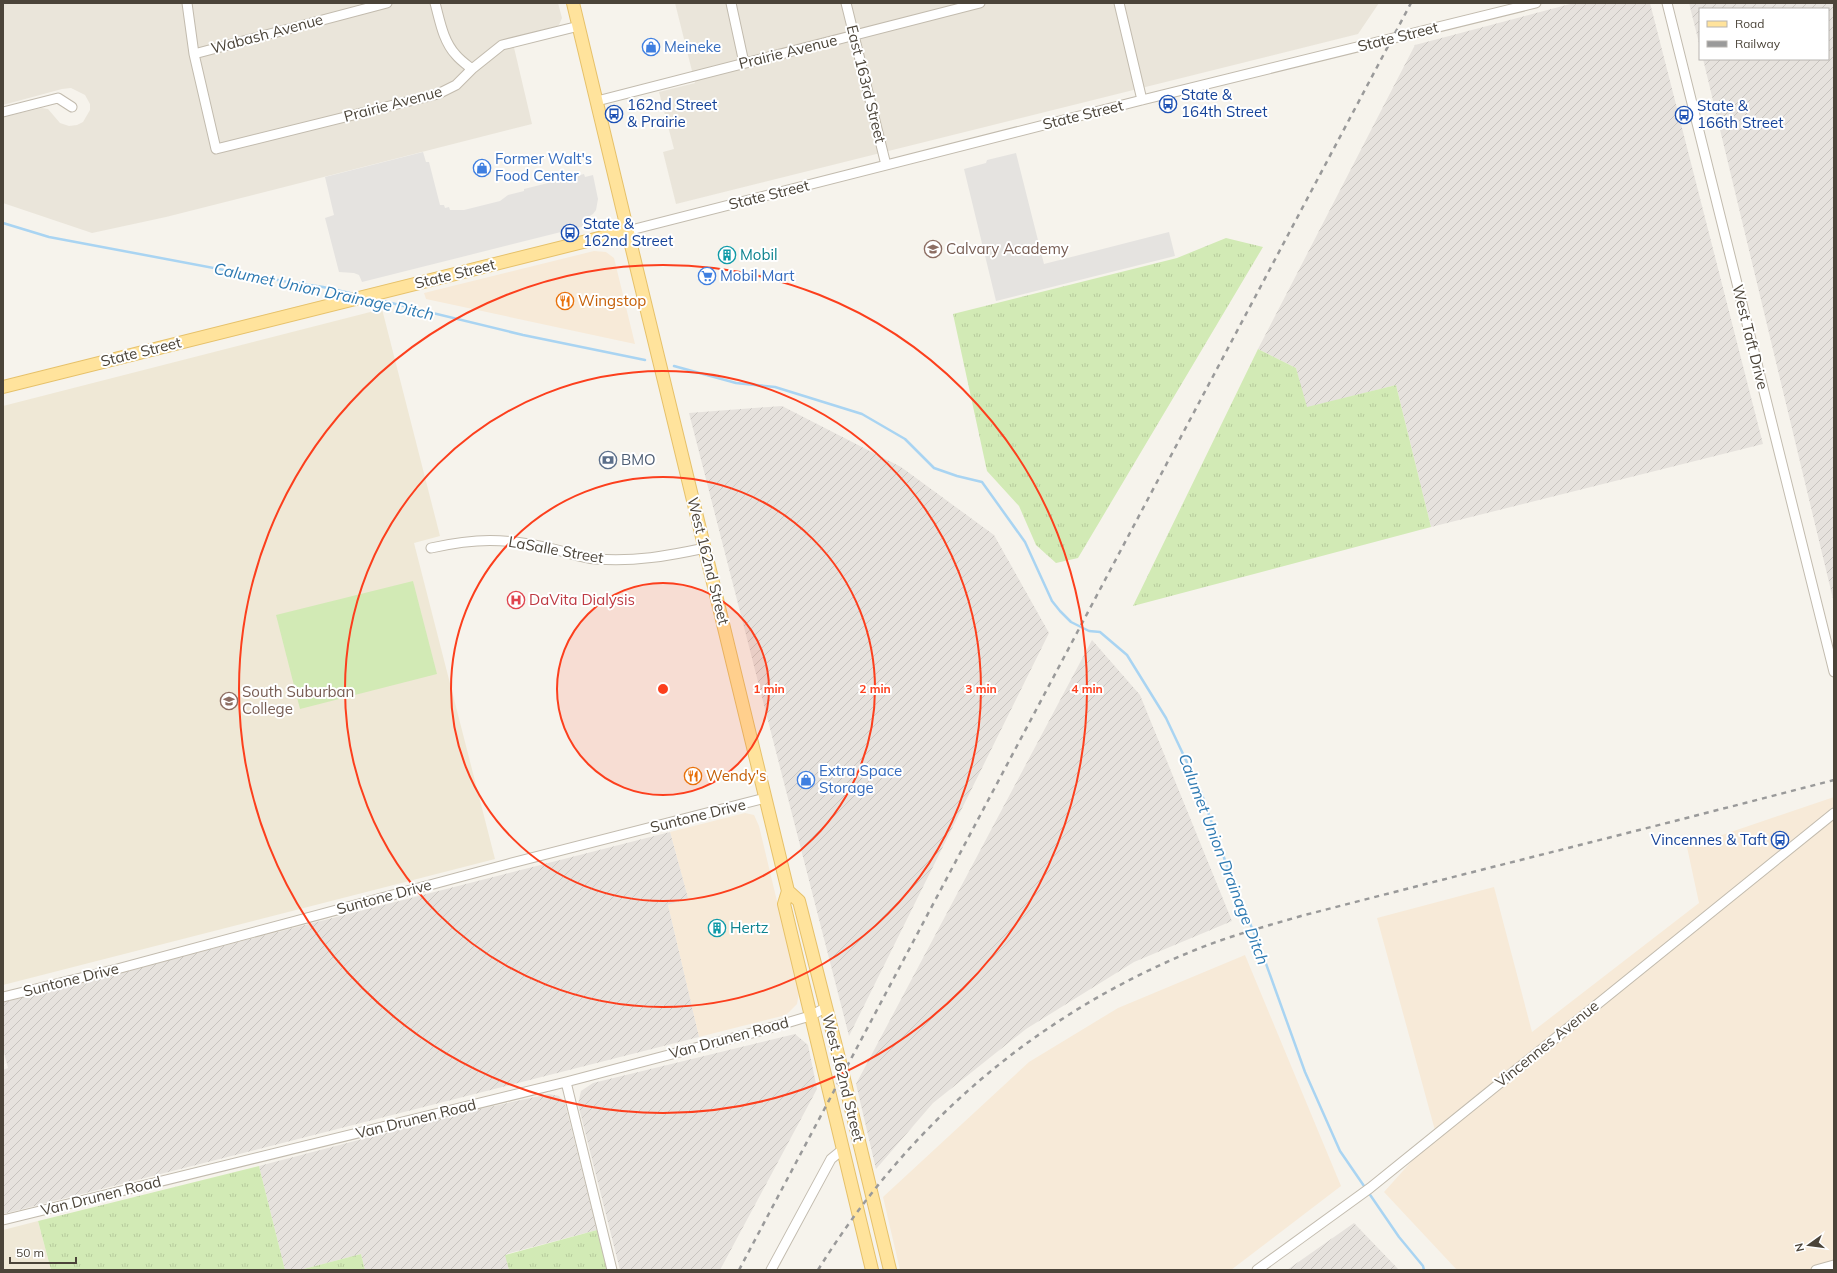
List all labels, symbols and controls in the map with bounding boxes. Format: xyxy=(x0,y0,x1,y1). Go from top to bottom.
legend xyxy=(1699,8,1829,60)
street label: Wabash Avenue xyxy=(209,9,325,58)
text: Road xyxy=(1735,16,1764,31)
street label: State Street xyxy=(1356,17,1440,56)
street label: East 163rd Street xyxy=(843,23,890,145)
street label: Prairie Avenue xyxy=(737,30,839,73)
text: Railway xyxy=(1735,36,1781,51)
shop icon: Meineke xyxy=(641,37,661,57)
place label: Meineke xyxy=(664,37,721,56)
street label: Prairie Avenue xyxy=(342,81,444,126)
place label: State & 164th Street xyxy=(1181,85,1267,121)
bus stop icon: State & 164th Street xyxy=(1158,94,1178,114)
place label: 162nd Street & Prairie xyxy=(627,95,717,131)
street label: State Street xyxy=(1041,95,1125,134)
place label: State & 166th Street xyxy=(1697,96,1783,132)
bus stop icon: 162nd Street & Prairie xyxy=(604,104,624,124)
bus stop icon: State & 166th Street xyxy=(1674,105,1694,125)
place label: Former Walt's Food Center xyxy=(495,149,592,185)
shop icon: Former Walt's Food Center xyxy=(472,158,492,178)
street label: State Street xyxy=(727,175,811,214)
place label: State & 162nd Street xyxy=(583,214,673,250)
bus stop icon: State & 162nd Street xyxy=(560,223,580,243)
school or university icon: Calvary Academy xyxy=(923,239,943,259)
place label: Calvary Academy xyxy=(946,239,1069,258)
building icon: Mobil xyxy=(717,245,737,265)
place label: Mobil xyxy=(740,245,778,264)
street label: State Street xyxy=(413,254,497,293)
water label: Calumet Union Drainage Ditch xyxy=(212,258,436,324)
supermarket icon: Mobil Mart xyxy=(697,266,717,286)
place label: Mobil Mart xyxy=(720,266,794,285)
street label: West Taft Drive xyxy=(1728,282,1773,391)
restaurant icon: Wingstop xyxy=(555,291,575,311)
place label: Wingstop xyxy=(578,291,646,310)
street label: State Street xyxy=(99,332,183,371)
bank icon: BMO xyxy=(598,450,618,470)
place label: BMO xyxy=(621,450,656,469)
street label: West 162nd Street xyxy=(683,495,734,627)
street label: LaSalle Street xyxy=(507,532,605,567)
hospital icon: DaVita Dialysis xyxy=(506,590,526,610)
place label: DaVita Dialysis xyxy=(529,590,635,609)
text: 1 min xyxy=(753,681,785,696)
text: 2 min xyxy=(859,681,891,696)
text: 3 min xyxy=(965,681,997,696)
text: 4 min xyxy=(1071,681,1103,696)
place label: South Suburban College xyxy=(242,682,354,718)
centre of rings xyxy=(656,682,670,696)
school or university icon: South Suburban College xyxy=(219,691,239,711)
water label: Calumet Union Drainage Ditch xyxy=(1174,751,1274,967)
place label: Extra Space Storage xyxy=(819,761,902,797)
restaurant icon: Wendy's xyxy=(683,766,703,786)
place label: Wendy's xyxy=(706,766,766,785)
shop icon: Extra Space Storage xyxy=(796,770,816,790)
street label: Suntone Drive xyxy=(648,794,748,837)
place label: Vincennes & Taft xyxy=(1651,830,1767,849)
bus stop icon: Vincennes & Taft xyxy=(1770,830,1790,850)
street label: Suntone Drive xyxy=(334,875,433,918)
building icon: Hertz xyxy=(707,918,727,938)
place label: Hertz xyxy=(730,918,769,937)
street label: Suntone Drive xyxy=(21,958,121,1001)
street label: Vincennes Avenue xyxy=(1491,996,1602,1091)
street label: Van Drunen Road xyxy=(667,1012,791,1063)
street label: West 162nd Street xyxy=(818,1012,869,1144)
street label: Van Drunen Road xyxy=(354,1094,478,1143)
street label: Van Drunen Road xyxy=(39,1171,163,1220)
north arrow xyxy=(1789,1225,1829,1265)
scale bar xyxy=(10,1239,76,1265)
text: N xyxy=(1791,1242,1807,1253)
text: 50 m xyxy=(16,1245,44,1260)

